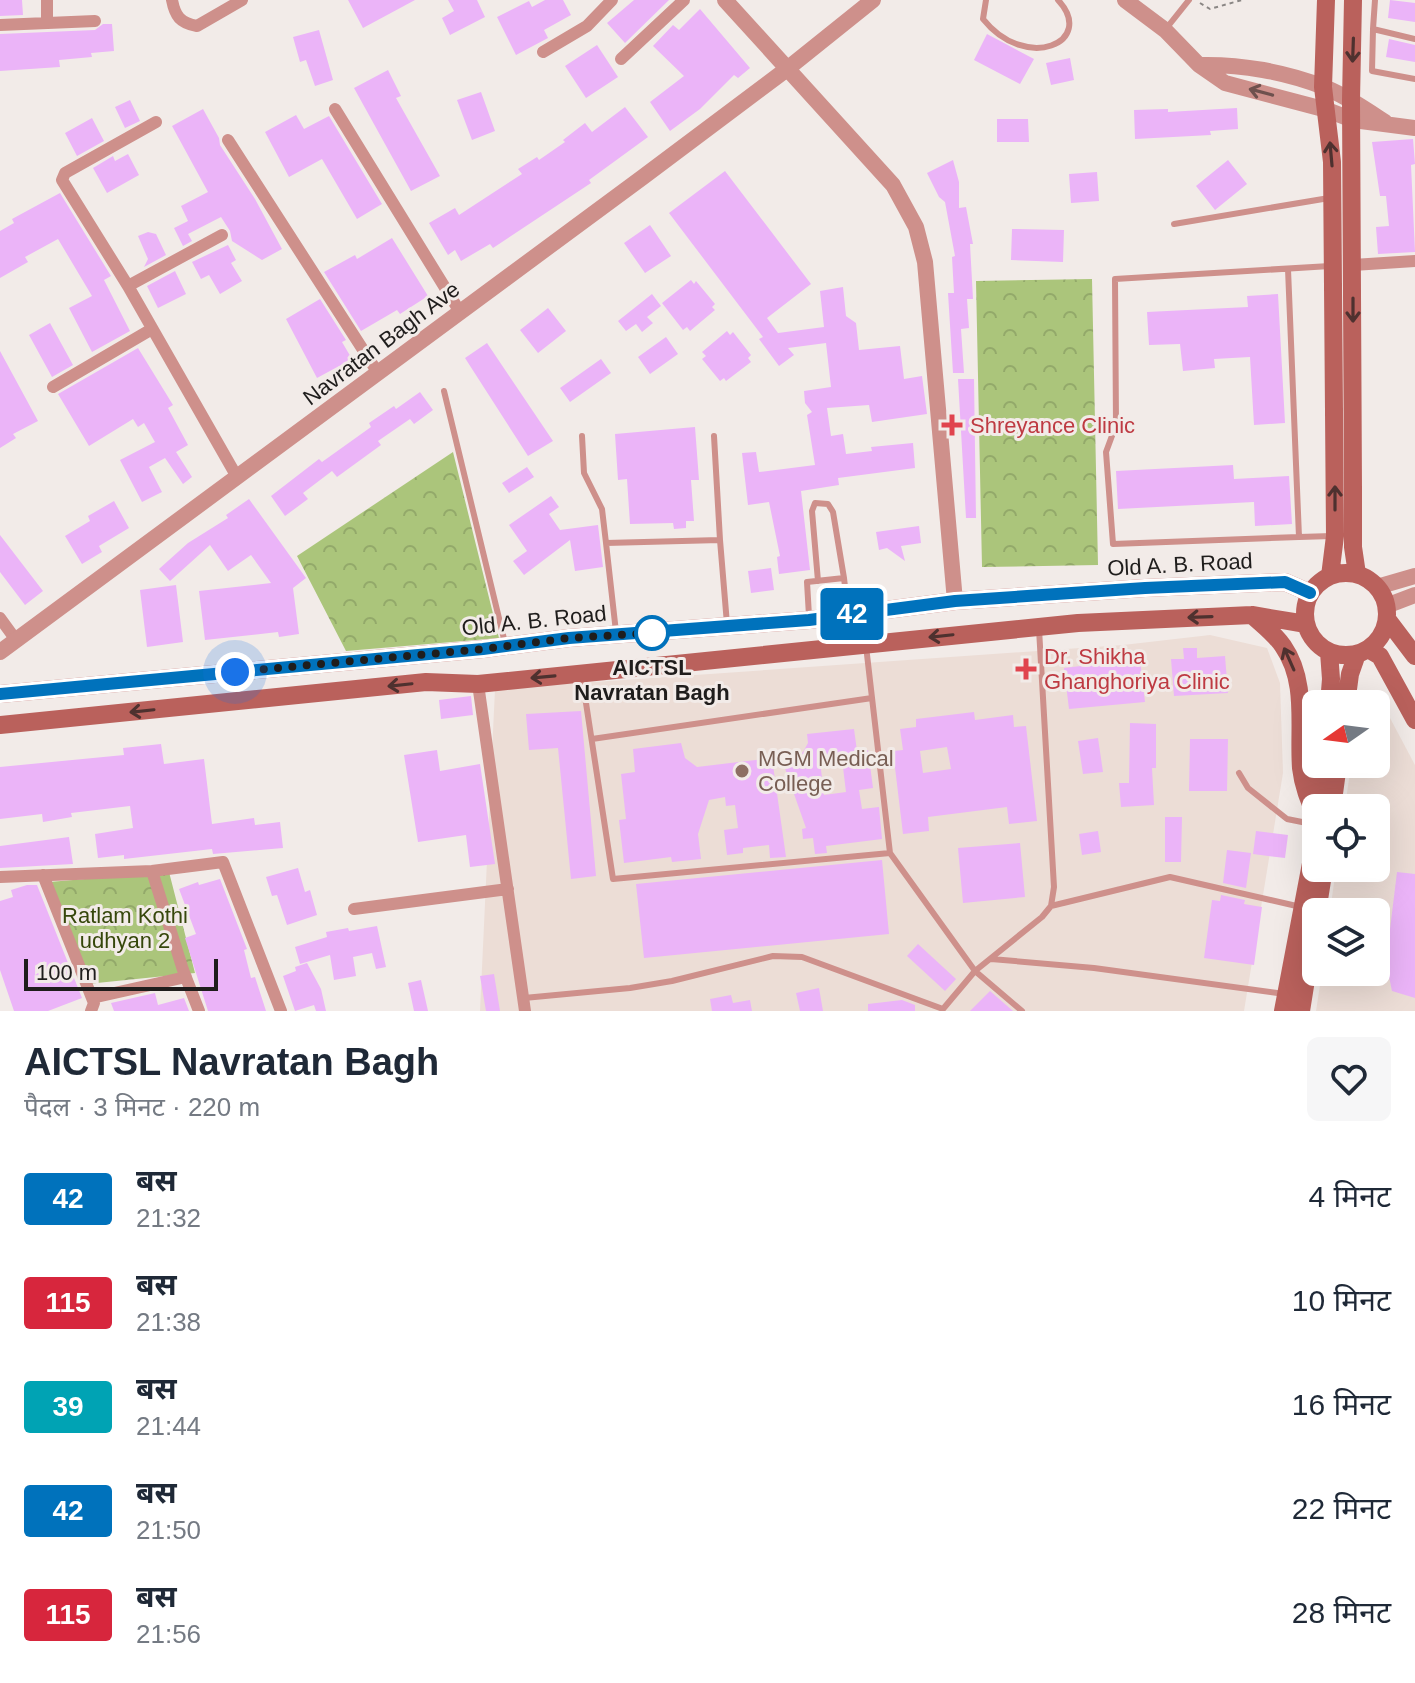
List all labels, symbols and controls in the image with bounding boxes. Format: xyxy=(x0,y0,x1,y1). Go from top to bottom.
one-way arrow xyxy=(1345,36,1360,63)
one-way arrow xyxy=(1248,84,1274,99)
one-way arrow xyxy=(1323,141,1338,168)
street label: Navratan Bagh Ave xyxy=(298,276,464,410)
one-way arrow xyxy=(1345,296,1361,323)
place label: Shreyance Clinic xyxy=(970,413,1135,438)
marker: Shreyance Clinic xyxy=(941,414,963,436)
one-way arrow xyxy=(1327,485,1343,512)
street label: Old A. B. Road xyxy=(1107,548,1253,581)
line badge: 42 xyxy=(816,588,888,640)
text: 42 xyxy=(836,598,868,629)
street label: Old A. B. Road xyxy=(460,600,608,641)
one-way arrow xyxy=(1187,609,1214,624)
marker: AICTSL Navratan Bagh xyxy=(635,616,669,650)
one-way arrow xyxy=(928,629,955,644)
place label: Dr. Shikha Ghanghoriya Clinic xyxy=(1044,644,1230,694)
one-way arrow xyxy=(1281,647,1296,671)
your location xyxy=(215,652,255,692)
place label: AICTSL Navratan Bagh xyxy=(574,655,730,705)
marker: Dr. Shikha Ghanghoriya Clinic xyxy=(1015,658,1037,680)
one-way arrow xyxy=(530,670,557,685)
one-way arrow xyxy=(387,677,414,692)
north arrow xyxy=(1302,690,1390,778)
map controls xyxy=(1302,690,1390,986)
one-way arrow xyxy=(129,704,155,719)
place label: MGM Medical College xyxy=(758,746,894,796)
marker: MGM Medical College xyxy=(733,762,751,780)
button: locate xyxy=(1302,794,1390,882)
button: layers xyxy=(1302,898,1390,986)
park label: Ratlam Kothi udhyan 2 xyxy=(62,903,188,953)
scale bar xyxy=(24,955,218,991)
text: 100 m xyxy=(36,960,97,985)
button: heart xyxy=(1307,1037,1391,1121)
text: AICTSL Navratan Bagh xyxy=(24,1041,439,1083)
text: पैदल · 3 मिनट · 220 m xyxy=(24,1092,260,1122)
text: बस xyxy=(136,1164,177,1197)
text: 4 मिनट xyxy=(1309,1180,1391,1213)
text: 42 xyxy=(52,1183,84,1214)
text: 21:32 xyxy=(136,1203,201,1233)
text: बस xyxy=(136,1268,177,1301)
text: 10 मिनट xyxy=(1292,1284,1391,1317)
text: 115 xyxy=(45,1287,91,1318)
text: 21:38 xyxy=(136,1307,201,1337)
text: बस xyxy=(136,1372,177,1405)
text: 16 मिनट xyxy=(1292,1388,1391,1421)
text: 39 xyxy=(52,1391,84,1422)
text: 21:44 xyxy=(136,1411,201,1441)
text: बस xyxy=(136,1476,177,1509)
text: 22 मिनट xyxy=(1292,1492,1391,1525)
text: 42 xyxy=(52,1495,84,1526)
text: 21:50 xyxy=(136,1515,201,1545)
text: बस xyxy=(136,1580,177,1613)
text: 28 मिनट xyxy=(1292,1596,1391,1629)
text: 115 xyxy=(45,1599,91,1630)
text: 21:56 xyxy=(136,1619,201,1649)

